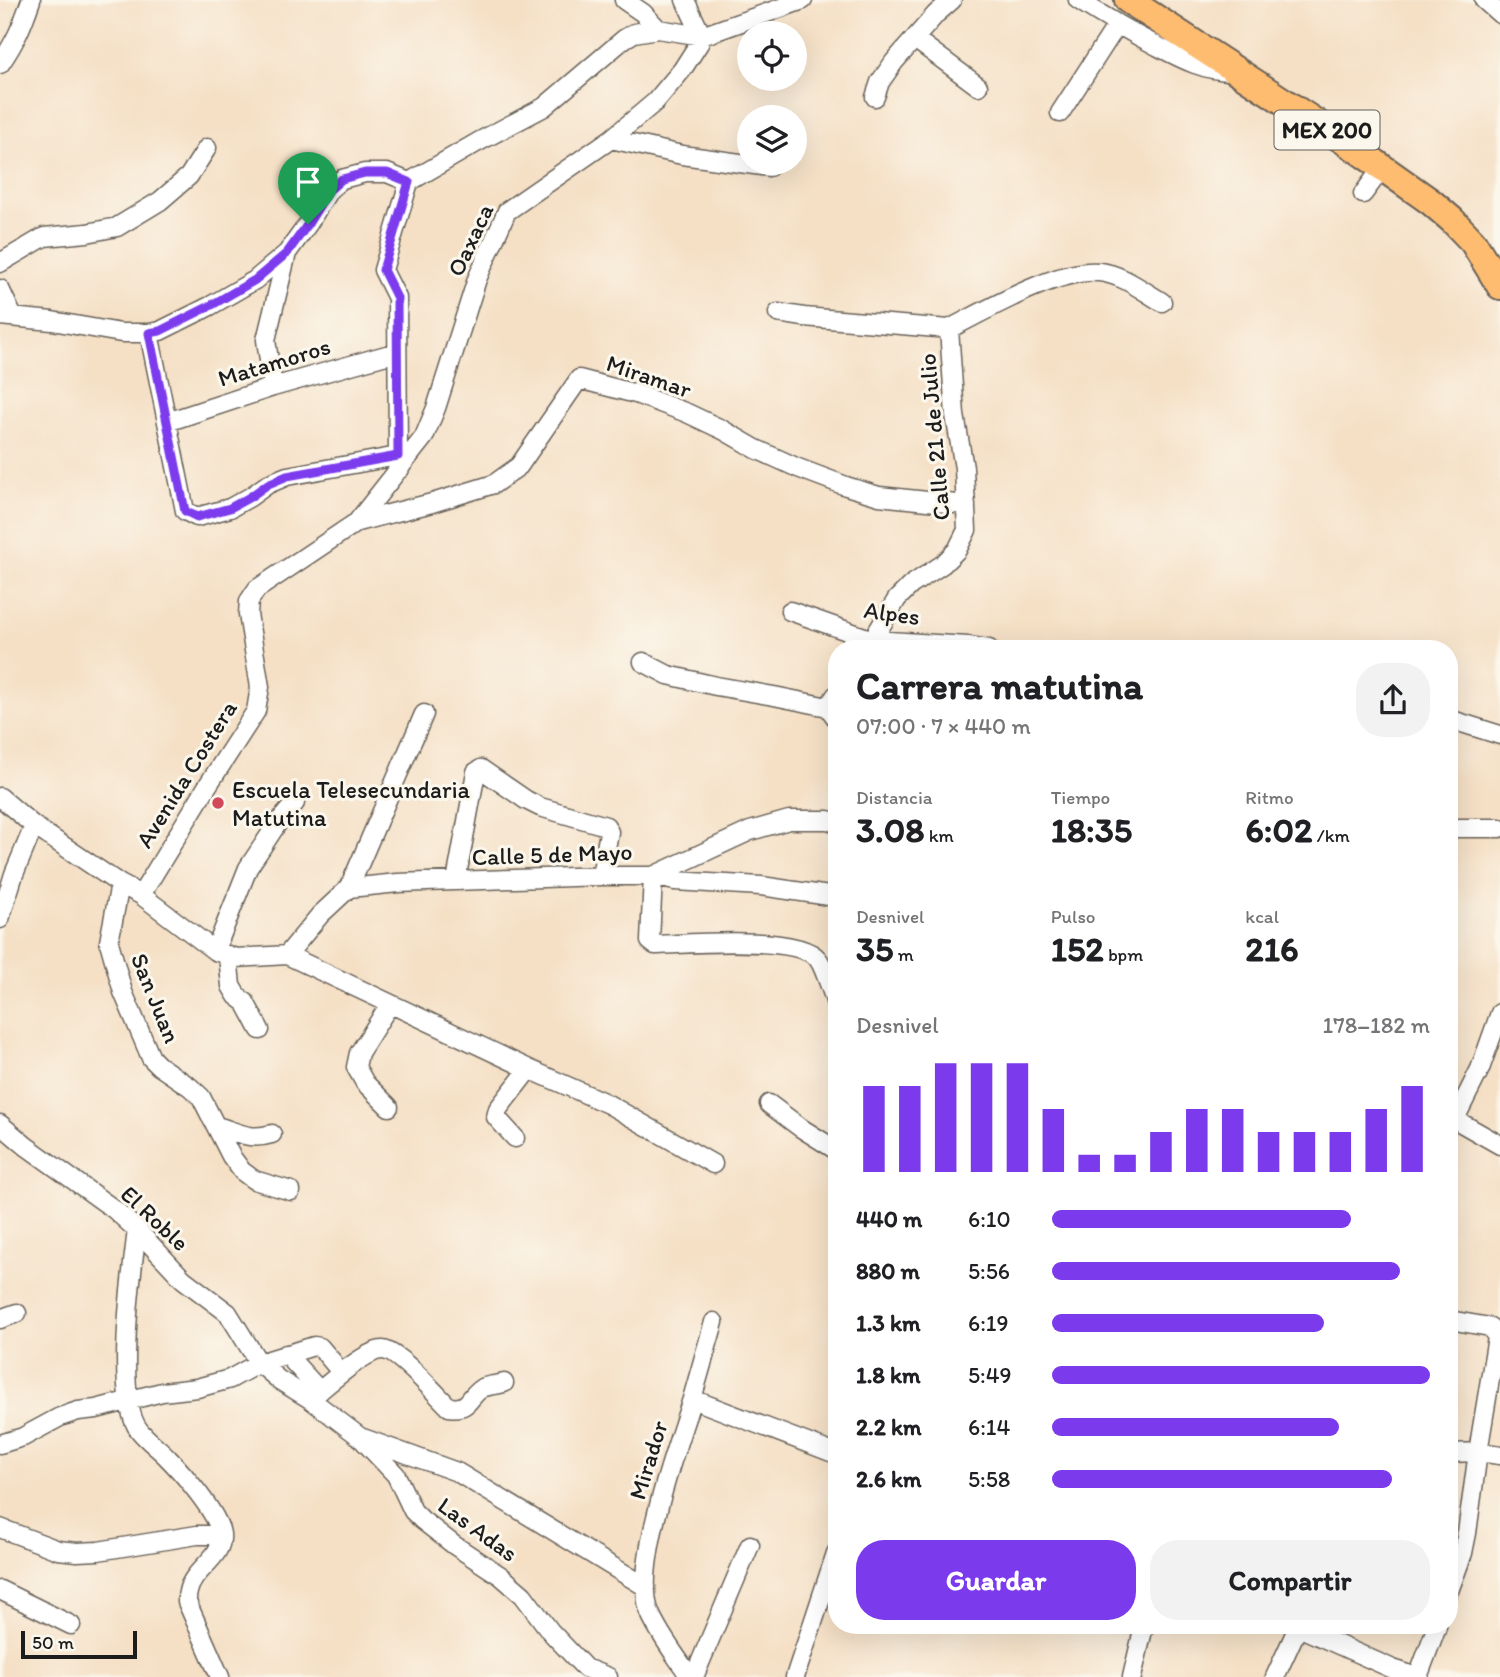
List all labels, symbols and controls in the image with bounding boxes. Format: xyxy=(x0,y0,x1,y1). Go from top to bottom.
map controls xyxy=(737,21,807,175)
button: locate xyxy=(737,21,807,91)
button: layers xyxy=(737,105,807,175)
road number: MEX 200 xyxy=(1274,111,1380,150)
pin xyxy=(278,152,338,224)
icon: arrive xyxy=(289,163,327,201)
street label: Oaxaca xyxy=(441,199,500,281)
street label: Matamoros xyxy=(214,331,334,393)
street label: Miramar xyxy=(603,348,696,404)
street label: Calle 21 de Julio xyxy=(912,352,956,522)
street label: Alpes xyxy=(862,595,922,631)
text: Carrera matutina xyxy=(856,663,1143,709)
button: share xyxy=(1356,663,1430,737)
street label: Avenida Costera xyxy=(129,695,243,853)
text: 07:00 · 7 × 440 m xyxy=(856,712,1031,740)
place label: Escuela Telesecundaria Matutina xyxy=(232,775,471,832)
text: Distancia xyxy=(856,786,933,809)
text: Tiempo xyxy=(1051,786,1110,809)
text: Ritmo xyxy=(1245,786,1294,809)
marker: Escuela Telesecundaria Matutina xyxy=(210,795,226,811)
text: 3.08 xyxy=(856,809,924,851)
text: 18:35 xyxy=(1051,809,1132,851)
text: 6:02 xyxy=(1245,809,1312,851)
text: km xyxy=(924,824,954,847)
text: /km xyxy=(1312,824,1350,847)
street label: Calle 5 de Mayo xyxy=(471,837,633,871)
text: Desnivel xyxy=(856,905,924,928)
text: Pulso xyxy=(1051,905,1096,928)
text: kcal xyxy=(1245,905,1279,928)
text: 35 xyxy=(856,928,893,970)
text: 152 xyxy=(1051,928,1104,970)
text: 216 xyxy=(1245,928,1299,970)
text: m xyxy=(893,943,914,966)
text: bpm xyxy=(1104,943,1143,966)
street label: San Juan xyxy=(125,949,187,1047)
text: Desnivel xyxy=(856,1011,939,1039)
text: 178–182 m xyxy=(1323,1011,1430,1039)
street label: El Roble xyxy=(115,1179,195,1257)
text: 440 m xyxy=(856,1205,922,1233)
text: 6:10 xyxy=(968,1205,1011,1233)
text: 880 m xyxy=(856,1257,920,1285)
text: 5:56 xyxy=(968,1257,1010,1285)
text: 1.3 km xyxy=(856,1309,920,1337)
text: 6:19 xyxy=(968,1309,1009,1337)
text: 1.8 km xyxy=(856,1361,921,1389)
text: 5:49 xyxy=(968,1361,1012,1389)
text: 2.2 km xyxy=(856,1413,921,1441)
text: 6:14 xyxy=(968,1413,1010,1441)
street label: Mirador xyxy=(622,1417,674,1503)
text: 2.6 km xyxy=(856,1465,922,1493)
text: 5:58 xyxy=(968,1465,1010,1493)
street label: Las Adas xyxy=(432,1490,524,1568)
button: Guardar xyxy=(856,1540,1136,1620)
button: Compartir xyxy=(1150,1540,1430,1620)
scale bar xyxy=(21,1628,136,1660)
text: 50 m xyxy=(32,1631,74,1654)

